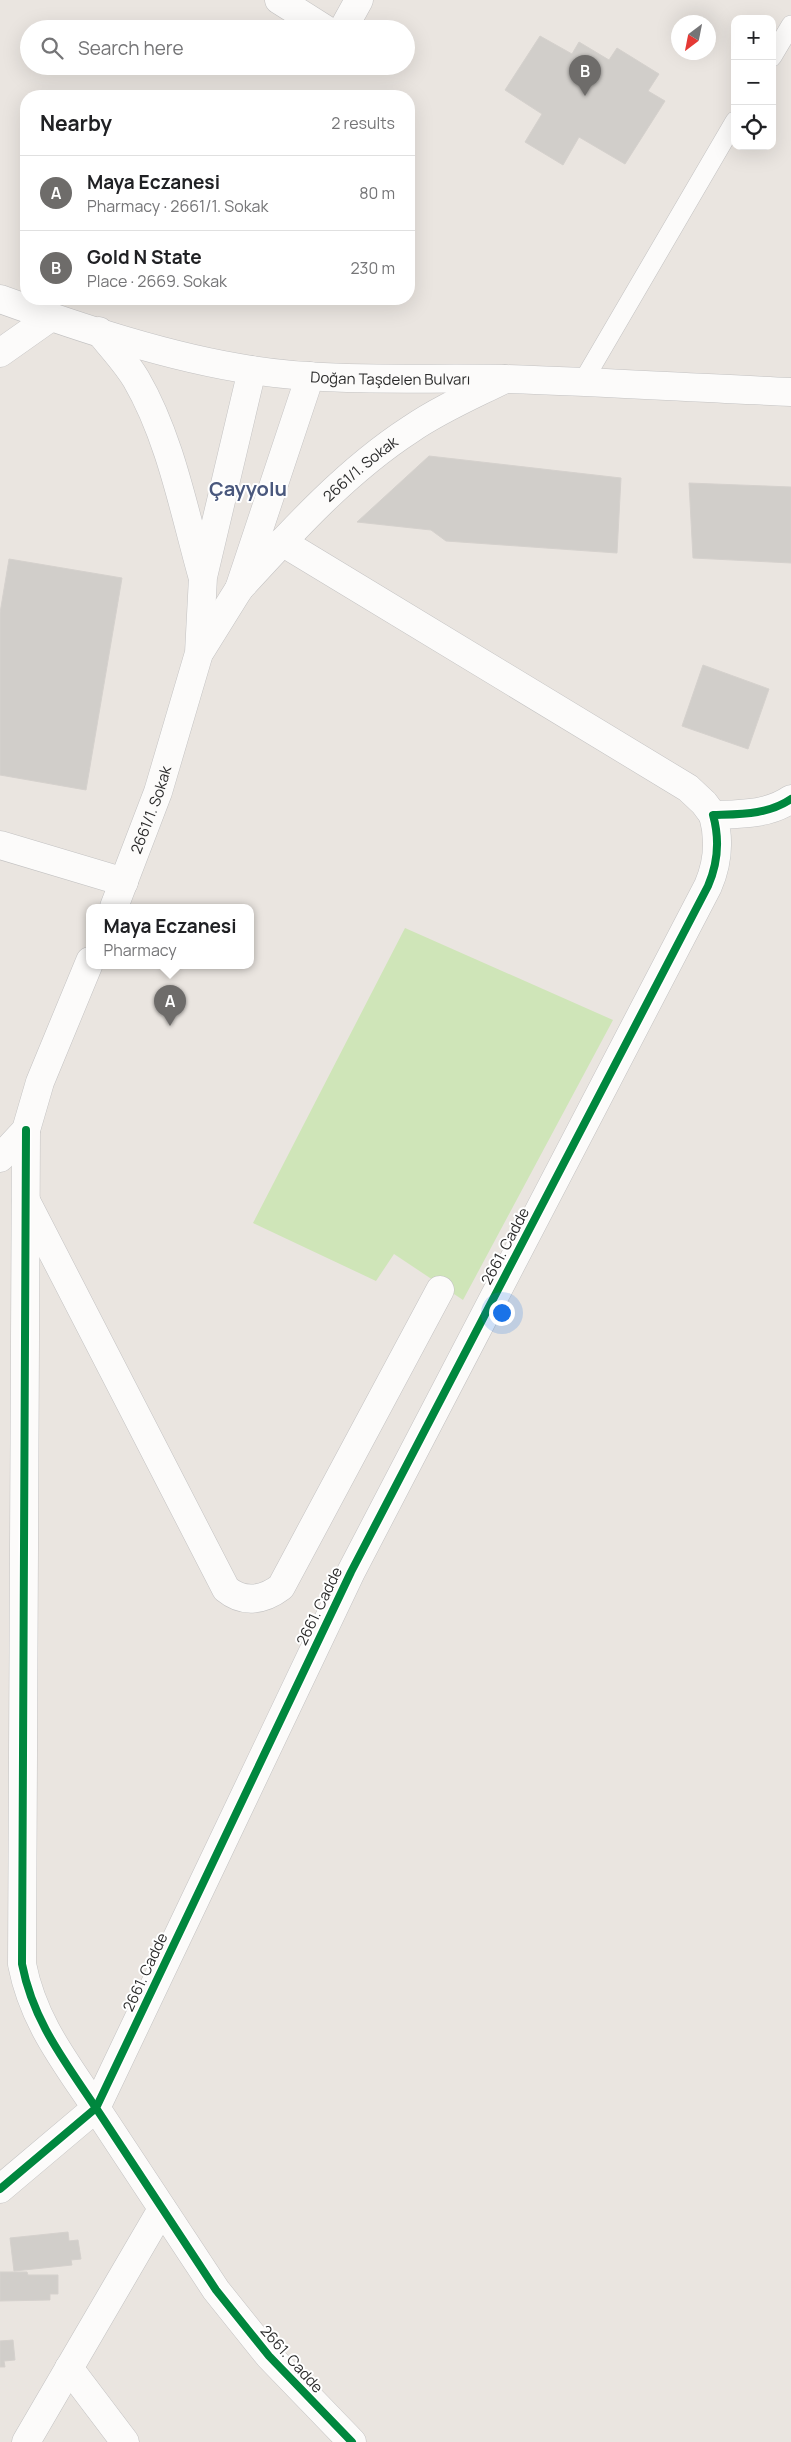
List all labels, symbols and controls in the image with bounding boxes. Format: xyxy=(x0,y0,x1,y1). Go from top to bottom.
north arrow xyxy=(671,15,716,60)
map controls xyxy=(731,15,776,150)
button: + xyxy=(731,15,776,60)
search box xyxy=(20,20,415,75)
icon: search xyxy=(38,34,66,62)
text: Search here xyxy=(78,35,184,61)
pin: B xyxy=(569,55,601,96)
button: − xyxy=(731,60,776,105)
button: locate xyxy=(731,105,776,150)
text: Nearby xyxy=(40,109,112,137)
text: 2 results xyxy=(331,112,395,134)
text: Maya Eczanesi xyxy=(87,169,220,195)
text: A xyxy=(51,182,61,204)
text: 80 m xyxy=(359,182,395,204)
text: Pharmacy · 2661/1. Sokak xyxy=(87,195,268,217)
text: Gold N State xyxy=(87,244,202,270)
text: B xyxy=(51,257,61,279)
text: 230 m xyxy=(351,257,395,279)
text: Place · 2669. Sokak xyxy=(87,270,227,292)
street label: Doğan Taşdelen Bulvarı xyxy=(310,366,470,389)
street label: 2661/1. Sokak xyxy=(318,431,402,506)
district label: Çayyolu xyxy=(209,475,287,502)
street label: 2661/1. Sokak xyxy=(125,763,176,857)
popup xyxy=(86,904,254,969)
text: Maya Eczanesi xyxy=(104,913,236,939)
text: Pharmacy xyxy=(104,939,177,961)
pin: A xyxy=(154,985,186,1026)
street label: 2661. Cadde xyxy=(476,1204,534,1288)
your location xyxy=(489,1300,515,1326)
street label: 2661. Cadde xyxy=(291,1563,347,1649)
street label: 2661. Cadde xyxy=(118,1929,172,2015)
street label: 2661. Cadde xyxy=(256,2321,328,2398)

